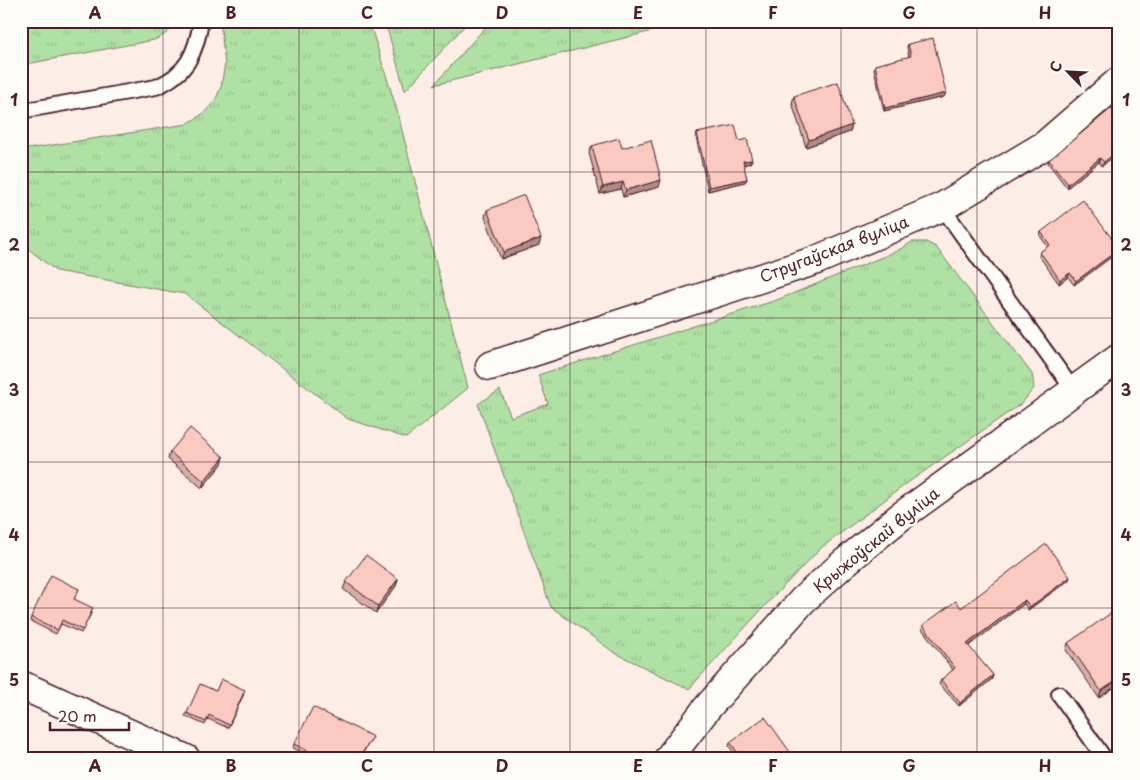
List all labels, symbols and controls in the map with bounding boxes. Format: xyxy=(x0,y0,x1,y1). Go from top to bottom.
text: A xyxy=(89,0,102,24)
text: B xyxy=(226,0,237,24)
text: C xyxy=(361,0,373,24)
text: D xyxy=(496,0,508,24)
text: E xyxy=(633,0,643,24)
text: F xyxy=(768,0,778,24)
text: G xyxy=(902,0,916,24)
text: H xyxy=(1039,0,1051,24)
north arrow xyxy=(1042,48,1092,98)
text: С xyxy=(1044,57,1067,76)
text: 1 xyxy=(10,87,18,111)
text: 1 xyxy=(1122,87,1130,111)
street label: Стругаўская вуліца xyxy=(756,209,912,288)
text: 2 xyxy=(8,232,20,256)
text: 2 xyxy=(1120,232,1132,256)
text: 3 xyxy=(9,377,19,401)
text: 3 xyxy=(1121,377,1131,401)
street label: Крыжоўскай вуліца xyxy=(807,480,944,598)
text: 4 xyxy=(9,522,20,546)
text: 4 xyxy=(1121,522,1132,546)
text: 5 xyxy=(9,667,19,691)
text: 5 xyxy=(1121,667,1131,691)
scale bar xyxy=(50,700,129,732)
text: 20 m xyxy=(58,704,97,727)
text: A xyxy=(89,753,102,777)
text: B xyxy=(226,753,237,777)
text: C xyxy=(361,753,373,777)
text: D xyxy=(496,753,508,777)
text: E xyxy=(633,753,643,777)
text: F xyxy=(768,753,778,777)
text: G xyxy=(902,753,916,777)
text: H xyxy=(1039,753,1051,777)

